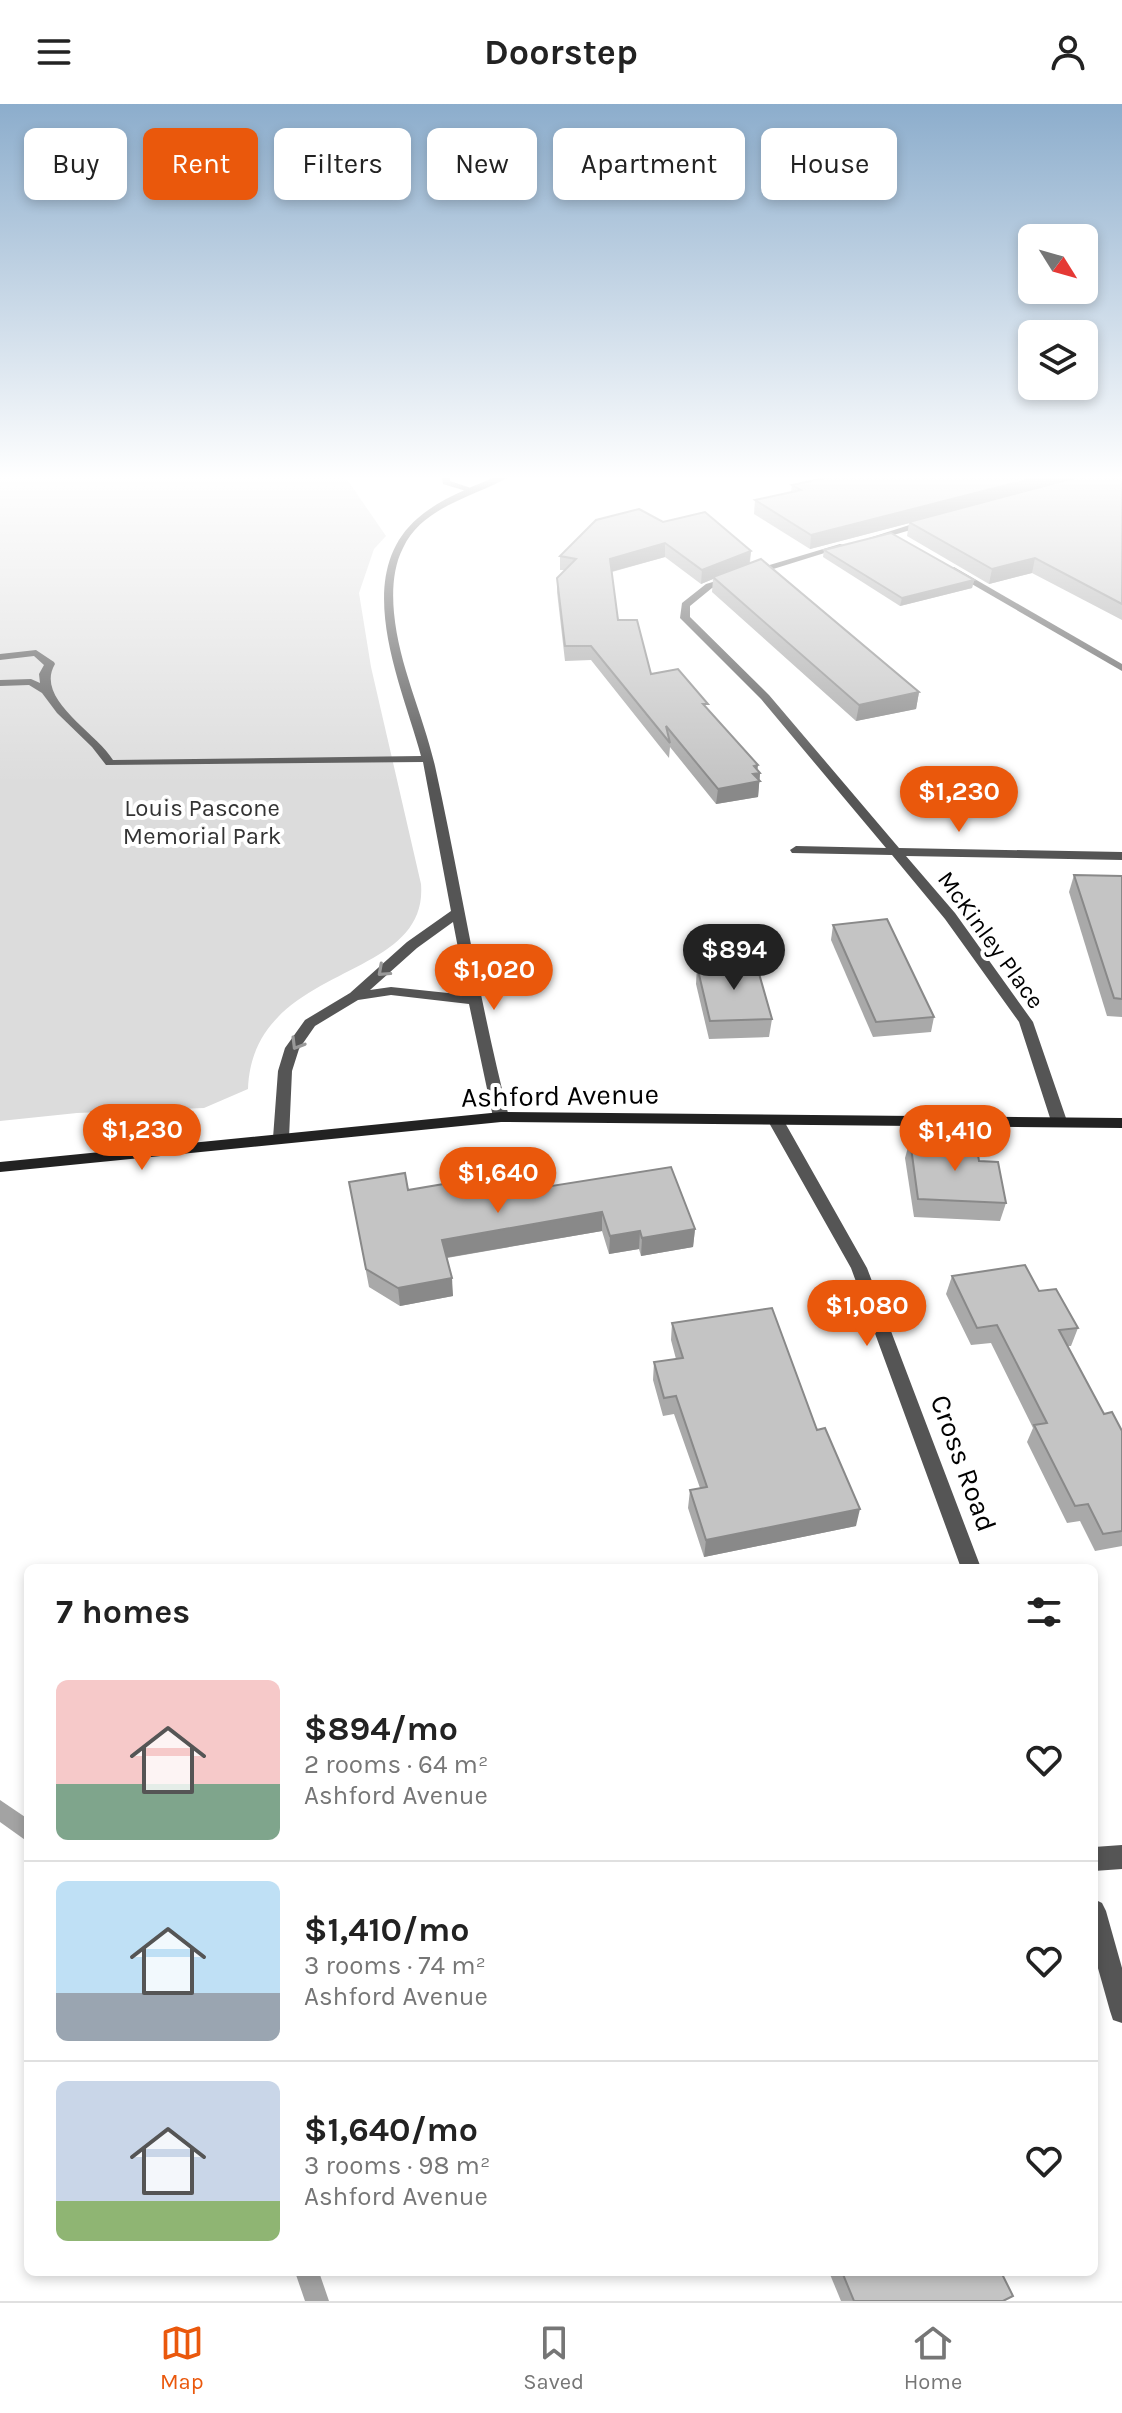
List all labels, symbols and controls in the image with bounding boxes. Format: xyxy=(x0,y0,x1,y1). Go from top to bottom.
icon: menu xyxy=(32,30,76,74)
icon: person xyxy=(1046,30,1090,74)
text: Doorstep xyxy=(484,31,638,73)
chip: Buy xyxy=(24,128,127,200)
chip: Rent xyxy=(143,128,258,200)
chip: Filters xyxy=(274,128,411,200)
chip: New xyxy=(427,128,537,200)
chip: Apartment xyxy=(553,128,745,200)
chip: House xyxy=(761,128,897,200)
north arrow xyxy=(1018,224,1098,304)
map controls xyxy=(1018,224,1098,400)
button: layers xyxy=(1018,320,1098,400)
pin: $1,230 xyxy=(894,766,1024,834)
text: $1,230 xyxy=(918,776,1000,807)
park label: Louis Pascone Memorial Park xyxy=(123,794,281,850)
street label: McKinley Place xyxy=(932,866,1050,1014)
pin: $894 xyxy=(687,924,781,992)
text: $894 xyxy=(701,934,767,965)
pin: $1,020 xyxy=(429,944,559,1012)
text: $1,020 xyxy=(453,954,535,985)
one-way arrow xyxy=(378,961,393,976)
one-way arrow xyxy=(291,1035,307,1050)
street label: Ashford Avenue xyxy=(461,1077,659,1114)
pin: $1,230 xyxy=(77,1104,207,1172)
pin: $1,410 xyxy=(890,1105,1020,1173)
text: $1,230 xyxy=(101,1114,183,1145)
text: $1,410 xyxy=(918,1115,992,1146)
pin: $1,640 xyxy=(433,1147,563,1215)
text: $1,640 xyxy=(457,1157,539,1188)
pin: $1,080 xyxy=(802,1280,932,1348)
text: $1,080 xyxy=(825,1290,909,1321)
street label: Cross Road xyxy=(924,1390,1004,1536)
icon: filters xyxy=(1022,1590,1066,1634)
text: 7 homes xyxy=(56,1592,190,1632)
text: $894/mo xyxy=(304,1709,458,1749)
icon: home xyxy=(120,1712,216,1808)
icon: heart xyxy=(1022,1738,1066,1782)
text: 2 rooms · 64 m² xyxy=(304,1749,488,1780)
text: Ashford Avenue xyxy=(304,1780,488,1811)
text: $1,410/mo xyxy=(304,1910,470,1950)
icon: home xyxy=(120,1913,216,2009)
icon: heart xyxy=(1022,1939,1066,1983)
text: 3 rooms · 74 m² xyxy=(304,1950,486,1981)
text: Ashford Avenue xyxy=(304,1981,488,2012)
text: $1,640/mo xyxy=(304,2110,478,2150)
icon: home xyxy=(120,2113,216,2209)
icon: heart xyxy=(1022,2139,1066,2183)
text: 3 rooms · 98 m² xyxy=(304,2150,490,2181)
text: Ashford Avenue xyxy=(304,2181,488,2212)
tab: Map xyxy=(160,2321,204,2395)
tab: Saved xyxy=(523,2321,584,2395)
tab: Home xyxy=(904,2321,962,2395)

